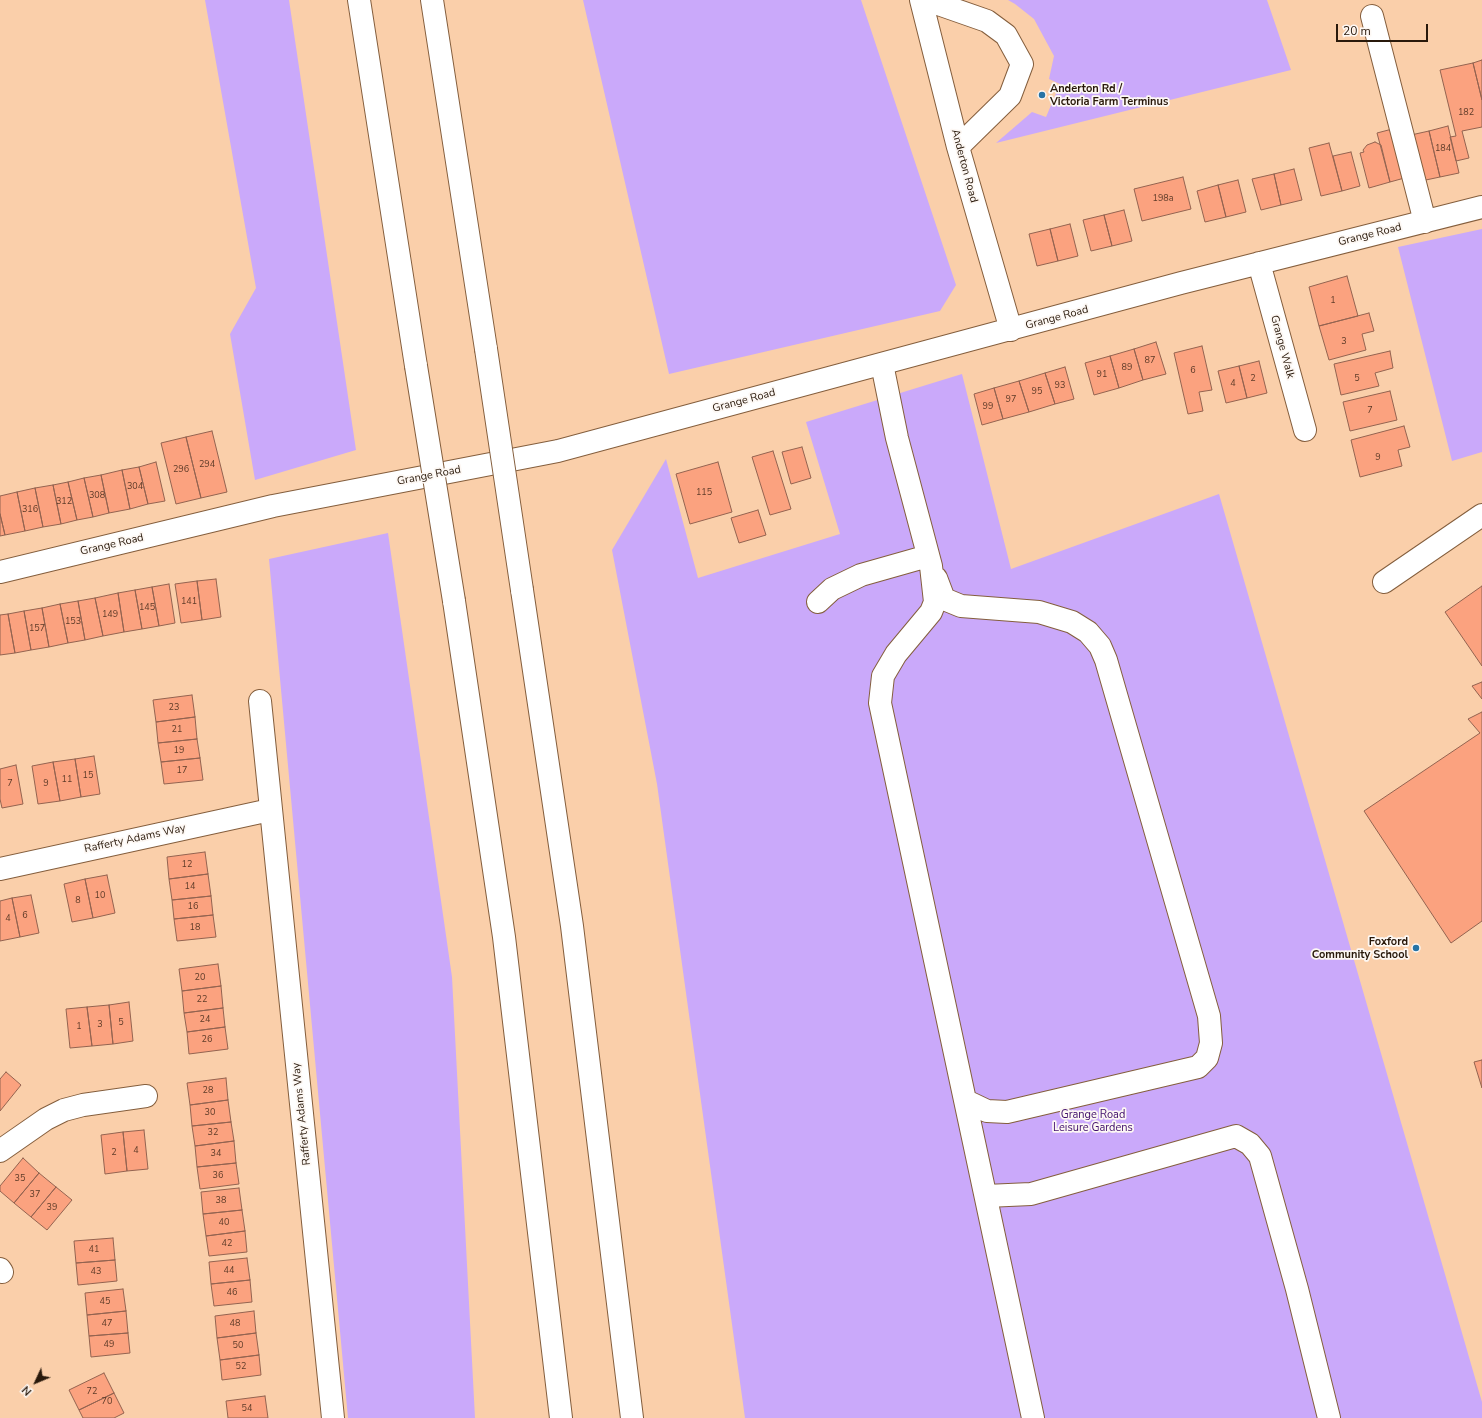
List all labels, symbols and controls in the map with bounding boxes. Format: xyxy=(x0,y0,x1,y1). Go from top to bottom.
scale bar xyxy=(1338,16,1430,42)
text: 20 m xyxy=(1343,23,1371,39)
place label: Anderton Rd / Victoria Farm Terminus xyxy=(1050,82,1168,108)
marker: Anderton Rd / Victoria Farm Terminus xyxy=(1037,90,1047,100)
house number: 182 xyxy=(1458,108,1474,118)
street label: Anderton Road xyxy=(948,128,980,204)
house number: 184 xyxy=(1435,144,1451,154)
house number: 198a xyxy=(1153,194,1173,204)
street label: Grange Road xyxy=(1337,221,1403,249)
house number: 1 xyxy=(1330,296,1336,306)
street label: Grange Road xyxy=(1024,303,1090,333)
street label: Grange Walk xyxy=(1267,314,1297,380)
house number: 3 xyxy=(1341,337,1347,347)
house number: 87 xyxy=(1145,356,1155,366)
house number: 89 xyxy=(1122,363,1132,373)
house number: 6 xyxy=(1190,366,1196,376)
house number: 91 xyxy=(1097,370,1107,380)
house number: 2 xyxy=(1250,374,1256,384)
house number: 5 xyxy=(1354,374,1360,384)
house number: 4 xyxy=(1230,379,1236,389)
house number: 93 xyxy=(1055,381,1065,391)
street label: Grange Road xyxy=(711,386,777,416)
house number: 95 xyxy=(1032,387,1042,397)
house number: 97 xyxy=(1006,395,1016,405)
house number: 99 xyxy=(983,402,993,412)
house number: 7 xyxy=(1367,406,1373,416)
house number: 9 xyxy=(1375,453,1381,463)
house number: 294 xyxy=(199,460,215,470)
street label: Grange Road xyxy=(396,463,462,489)
house number: 296 xyxy=(173,465,189,475)
house number: 304 xyxy=(127,482,143,492)
house number: 115 xyxy=(696,488,712,498)
house number: 308 xyxy=(89,491,105,501)
house number: 312 xyxy=(56,497,72,507)
house number: 316 xyxy=(22,505,38,515)
street label: Grange Road xyxy=(79,531,145,559)
house number: 141 xyxy=(181,597,197,607)
house number: 145 xyxy=(139,603,155,613)
house number: 149 xyxy=(102,610,118,620)
house number: 153 xyxy=(65,617,81,627)
house number: 157 xyxy=(29,624,45,634)
house number: 23 xyxy=(169,703,179,713)
house number: 21 xyxy=(172,725,182,735)
house number: 19 xyxy=(174,746,184,756)
house number: 17 xyxy=(177,766,187,776)
house number: 15 xyxy=(83,771,93,781)
house number: 11 xyxy=(62,775,72,785)
house number: 7 xyxy=(7,779,13,789)
house number: 9 xyxy=(43,779,49,789)
street label: Rafferty Adams Way xyxy=(83,822,187,856)
house number: 12 xyxy=(182,860,192,870)
house number: 14 xyxy=(185,882,195,892)
house number: 10 xyxy=(95,891,105,901)
house number: 8 xyxy=(75,896,81,906)
house number: 16 xyxy=(188,902,198,912)
house number: 6 xyxy=(22,911,28,921)
house number: 4 xyxy=(5,914,11,924)
house number: 18 xyxy=(190,923,200,933)
place label: Foxford Community School xyxy=(1312,935,1408,961)
marker: Foxford Community School xyxy=(1411,943,1421,953)
house number: 20 xyxy=(195,973,205,983)
house number: 22 xyxy=(197,995,207,1005)
house number: 24 xyxy=(200,1015,210,1025)
house number: 5 xyxy=(118,1018,124,1028)
house number: 3 xyxy=(97,1020,103,1030)
house number: 1 xyxy=(76,1022,82,1032)
house number: 26 xyxy=(202,1035,212,1045)
street label: Rafferty Adams Way xyxy=(290,1062,314,1166)
house number: 28 xyxy=(203,1086,213,1096)
house number: 30 xyxy=(205,1108,215,1118)
park label: Grange Road Leisure Gardens xyxy=(1053,1108,1133,1134)
house number: 32 xyxy=(208,1128,218,1138)
house number: 4 xyxy=(133,1146,139,1156)
house number: 2 xyxy=(111,1148,117,1158)
house number: 34 xyxy=(211,1149,221,1159)
house number: 36 xyxy=(213,1171,223,1181)
house number: 35 xyxy=(15,1174,25,1184)
house number: 37 xyxy=(30,1190,40,1200)
house number: 38 xyxy=(216,1196,226,1206)
house number: 39 xyxy=(47,1203,57,1213)
house number: 40 xyxy=(219,1218,229,1228)
house number: 42 xyxy=(222,1239,232,1249)
house number: 41 xyxy=(89,1245,99,1255)
house number: 44 xyxy=(224,1266,234,1276)
house number: 43 xyxy=(91,1267,101,1277)
house number: 46 xyxy=(227,1288,237,1298)
house number: 45 xyxy=(100,1297,110,1307)
house number: 47 xyxy=(102,1319,112,1329)
house number: 48 xyxy=(230,1319,240,1329)
house number: 49 xyxy=(104,1340,114,1350)
house number: 50 xyxy=(233,1341,243,1351)
north arrow xyxy=(16,1362,56,1402)
house number: 52 xyxy=(236,1362,246,1372)
text: N xyxy=(19,1383,35,1399)
house number: 72 xyxy=(87,1387,97,1397)
house number: 70 xyxy=(102,1397,112,1407)
house number: 54 xyxy=(242,1404,252,1414)

